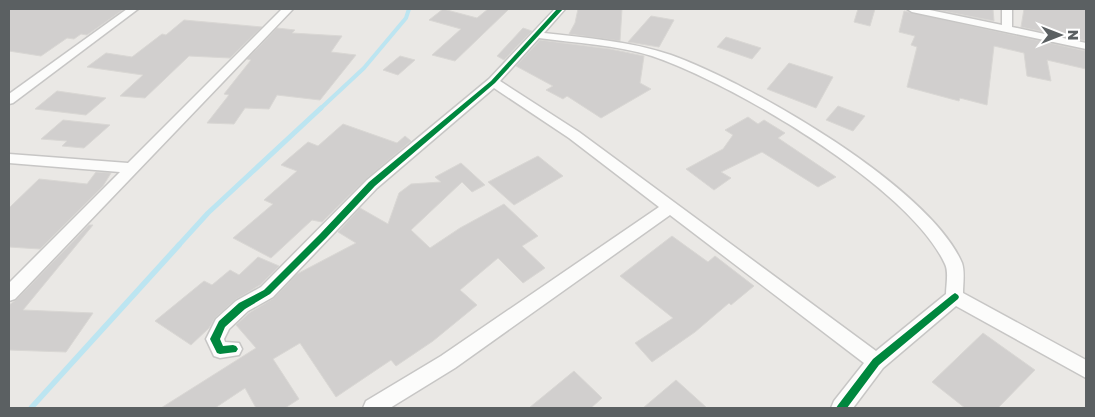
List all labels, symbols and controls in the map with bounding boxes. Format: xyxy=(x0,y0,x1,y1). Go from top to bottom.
north arrow xyxy=(1035,10,1085,60)
text: N xyxy=(1065,30,1082,40)

